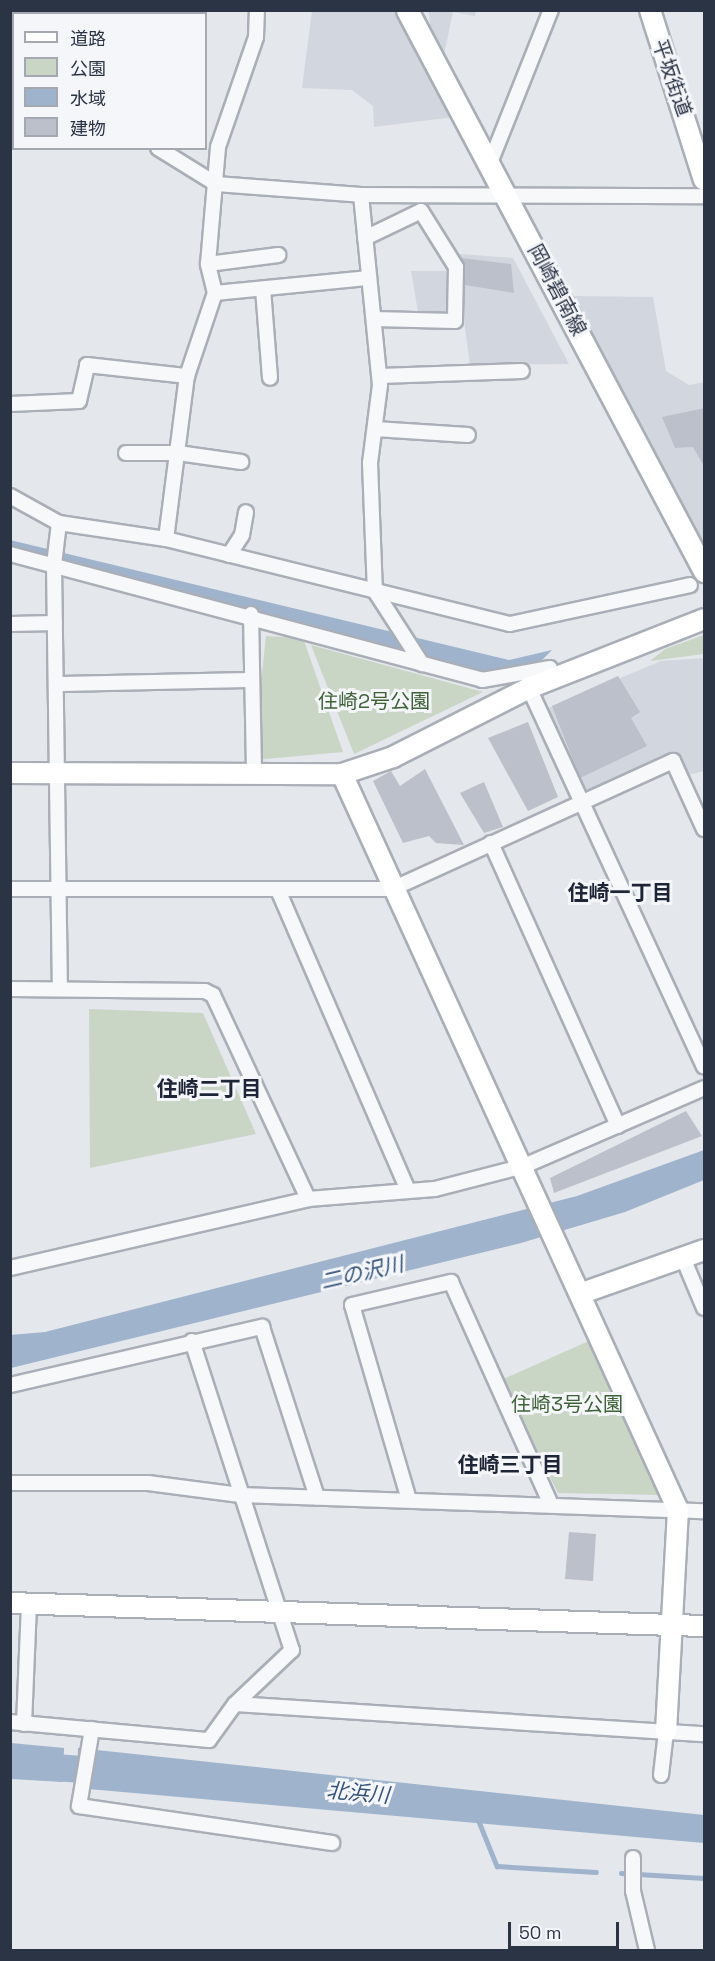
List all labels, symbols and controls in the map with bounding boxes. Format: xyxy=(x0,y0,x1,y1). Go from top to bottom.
legend xyxy=(12,12,207,150)
text: 道路 xyxy=(70,27,106,50)
street label: 平坂街道 xyxy=(648,36,696,120)
text: 公園 xyxy=(70,57,106,80)
text: 水域 xyxy=(70,87,106,110)
text: 建物 xyxy=(70,117,106,140)
street label: 岡崎碧南線 xyxy=(523,240,591,340)
park label: 住崎2号公園 xyxy=(318,689,430,713)
district label: 住崎一丁目 xyxy=(568,880,672,906)
district label: 住崎二丁目 xyxy=(157,1076,261,1102)
water label: 二の沢川 xyxy=(318,1251,406,1295)
park label: 住崎3号公園 xyxy=(511,1392,623,1416)
district label: 住崎三丁目 xyxy=(458,1452,562,1478)
water label: 北浜川 xyxy=(326,1778,390,1808)
scale bar xyxy=(511,1910,622,1948)
text: 50 m xyxy=(519,1921,561,1944)

